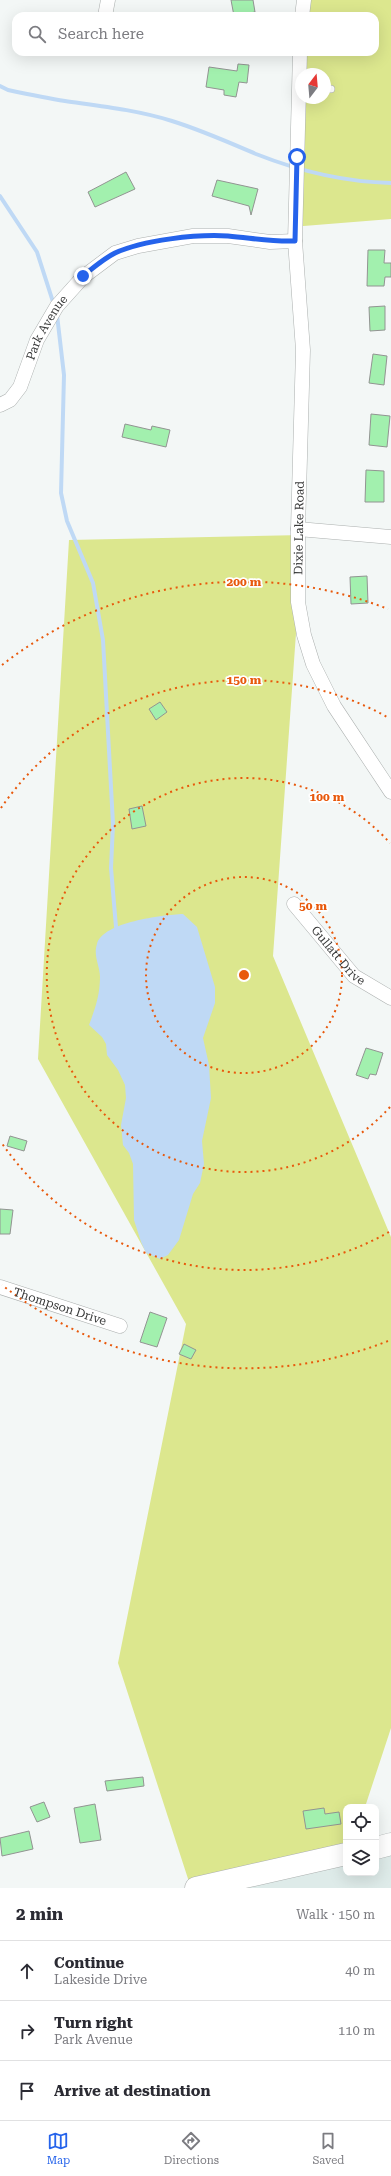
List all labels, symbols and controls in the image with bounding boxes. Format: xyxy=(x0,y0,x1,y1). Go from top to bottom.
search box xyxy=(12,12,379,56)
icon: search xyxy=(26,23,48,45)
text: Search here xyxy=(58,25,144,43)
north arrow xyxy=(295,68,331,104)
route start xyxy=(288,148,306,166)
route end xyxy=(74,267,92,285)
street label: Park Avenue xyxy=(23,292,71,362)
street label: Dixie Lake Road xyxy=(291,481,307,575)
text: 200 m xyxy=(227,575,262,589)
text: 150 m xyxy=(227,673,262,687)
text: 100 m xyxy=(310,790,345,804)
text: 50 m xyxy=(299,899,327,913)
street label: Gullatt Drive xyxy=(308,923,368,988)
centre of rings xyxy=(237,968,251,982)
street label: Thompson Drive xyxy=(12,1285,109,1328)
map controls xyxy=(343,1804,379,1876)
button: locate xyxy=(343,1804,379,1840)
button: layers xyxy=(343,1840,379,1876)
text: 2 min xyxy=(16,1904,63,1924)
text: Walk · 150 m xyxy=(296,1907,375,1922)
text: Continue xyxy=(54,1954,124,1972)
icon: ahead xyxy=(16,1960,38,1982)
text: 40 m xyxy=(345,1963,375,1978)
text: Lakeside Drive xyxy=(54,1972,147,1987)
text: Turn right xyxy=(54,2014,133,2032)
icon: right xyxy=(16,2020,38,2042)
text: 110 m xyxy=(338,2023,375,2038)
text: Park Avenue xyxy=(54,2032,133,2047)
icon: arrive xyxy=(16,2080,38,2102)
text: Arrive at destination xyxy=(54,2082,210,2100)
tab: Map xyxy=(47,2130,70,2167)
tab: Directions xyxy=(164,2130,219,2167)
tab: Saved xyxy=(312,2130,344,2167)

